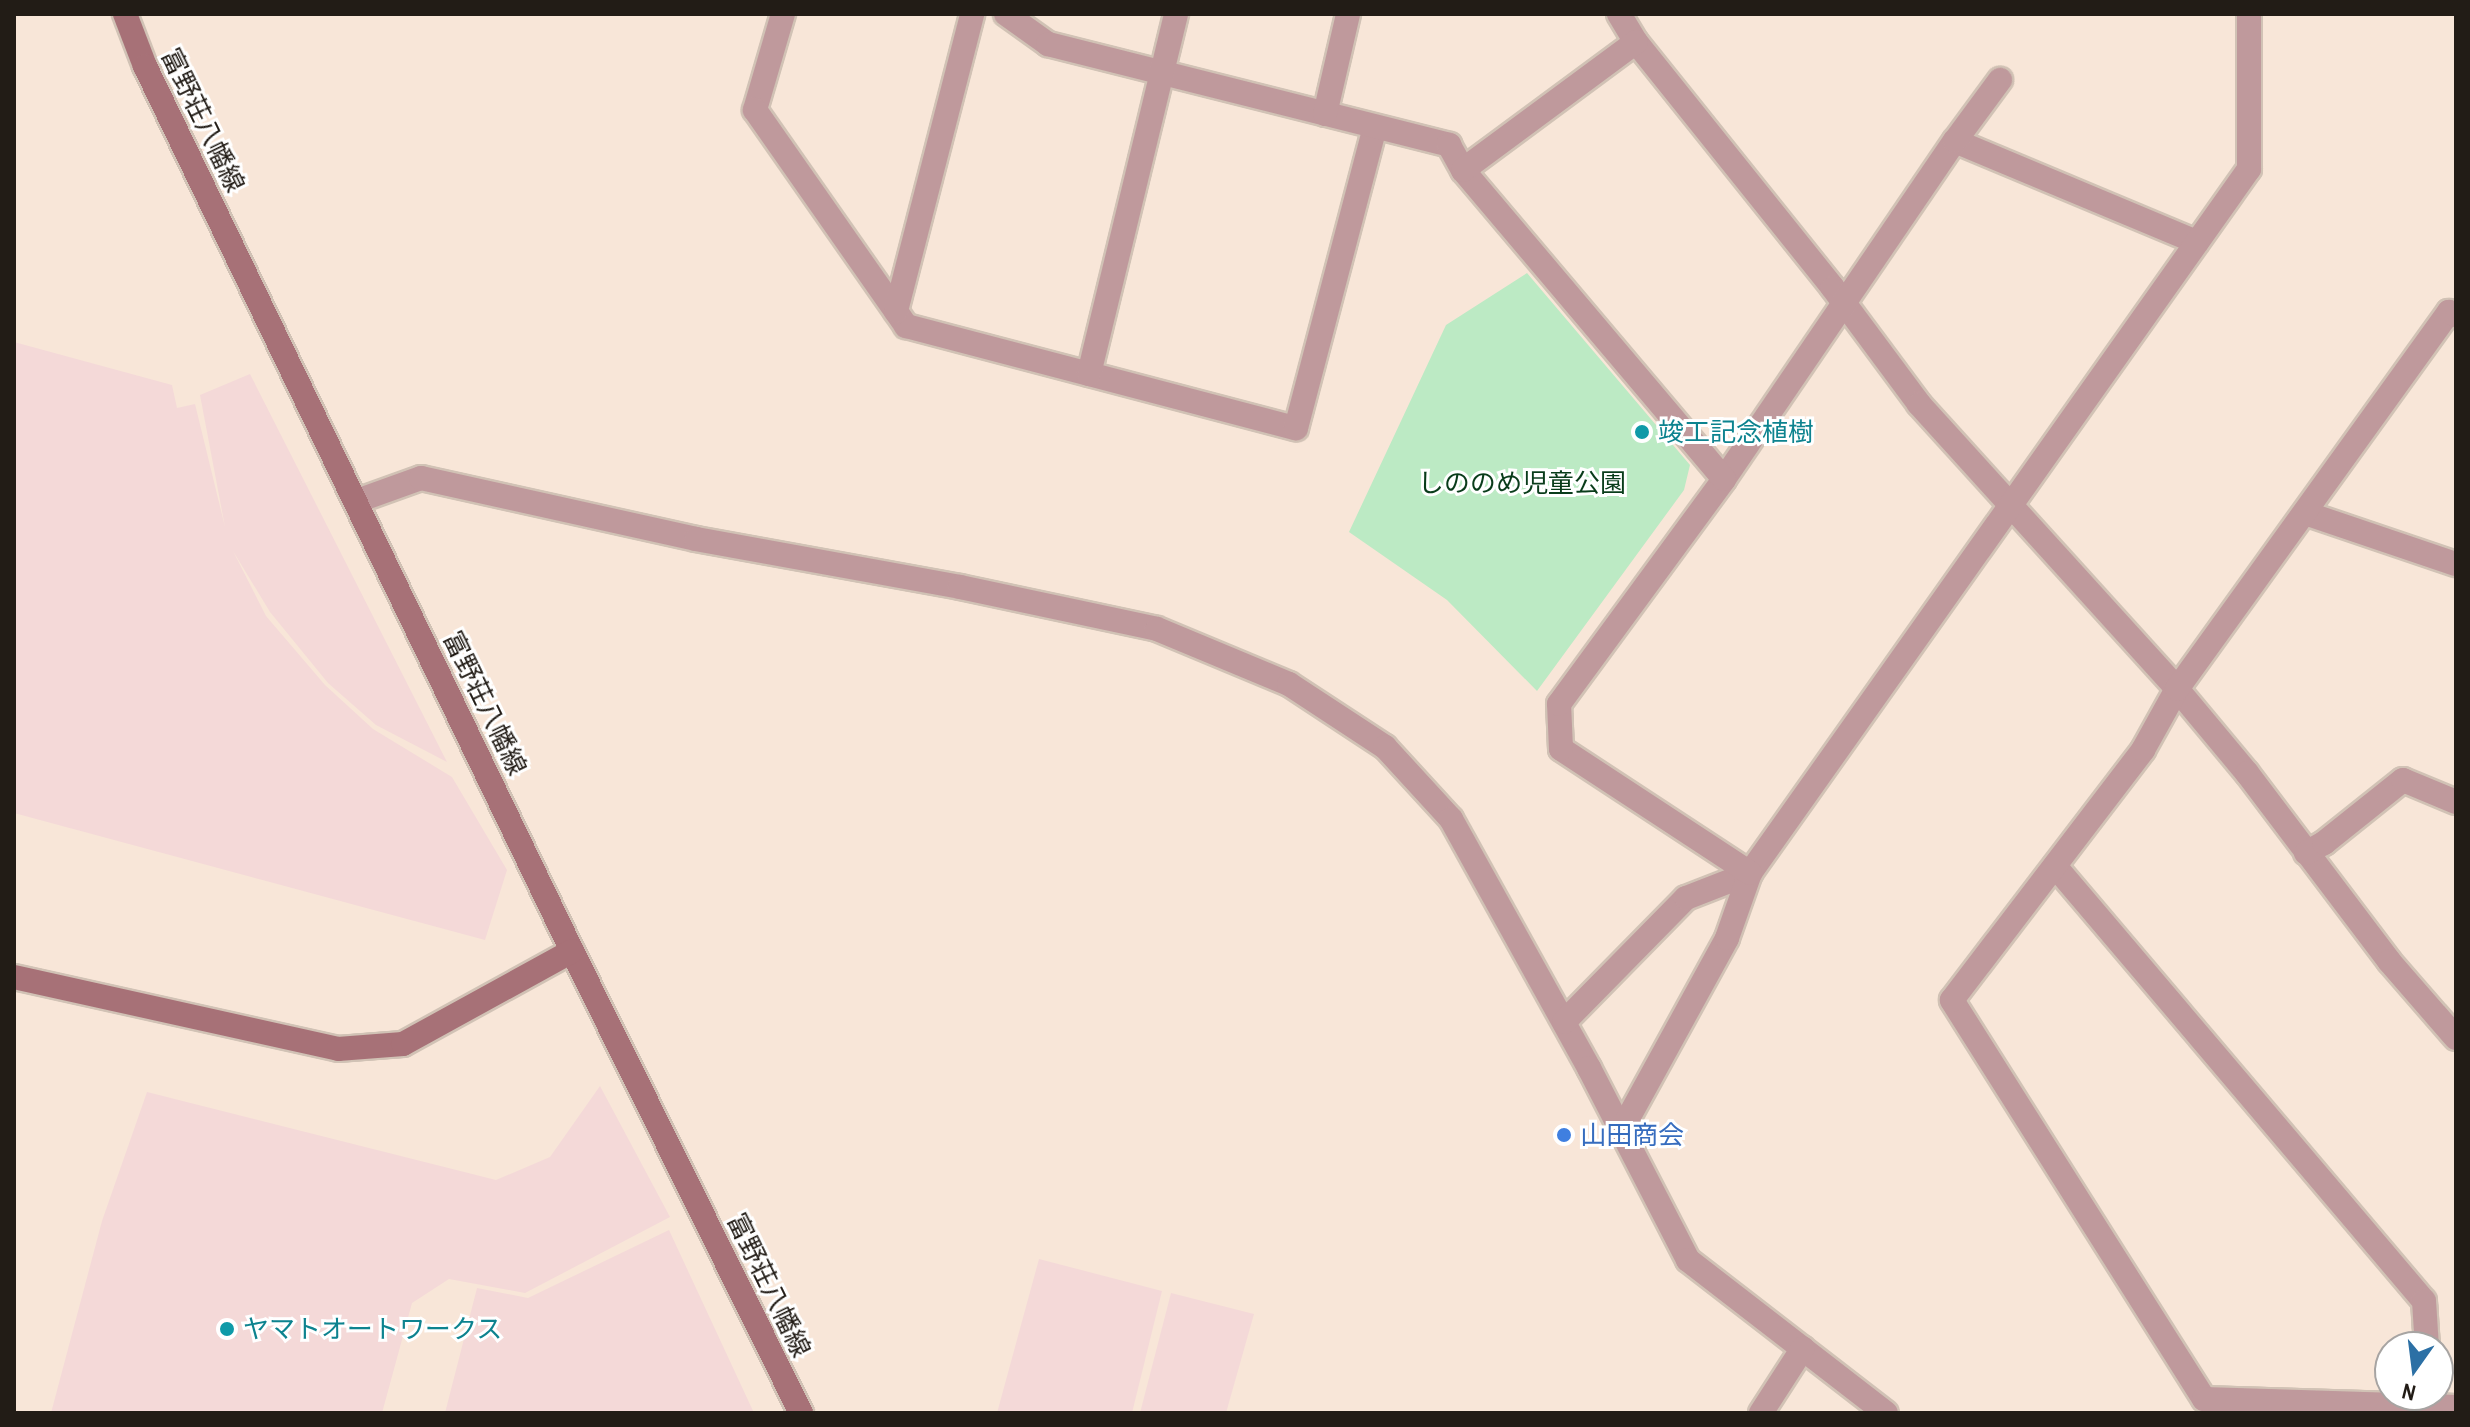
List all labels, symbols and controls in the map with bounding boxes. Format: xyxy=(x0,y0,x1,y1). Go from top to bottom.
street label: 富野荘八幡線 xyxy=(155,43,251,197)
place label: 竣工記念植樹 xyxy=(1658,416,1814,448)
marker: 竣工記念植樹 xyxy=(1633,423,1651,441)
park label: しののめ児童公園 xyxy=(1418,467,1626,499)
street label: 富野荘八幡線 xyxy=(437,626,533,780)
place label: 山田商会 xyxy=(1580,1119,1684,1151)
marker: 山田商会 xyxy=(1555,1126,1573,1144)
street label: 富野荘八幡線 xyxy=(721,1208,817,1362)
place label: ヤマトオートワークス xyxy=(243,1313,503,1345)
marker: ヤマトオートワークス xyxy=(218,1320,236,1338)
north arrow xyxy=(2374,1331,2454,1411)
text: N xyxy=(2399,1376,2419,1408)

